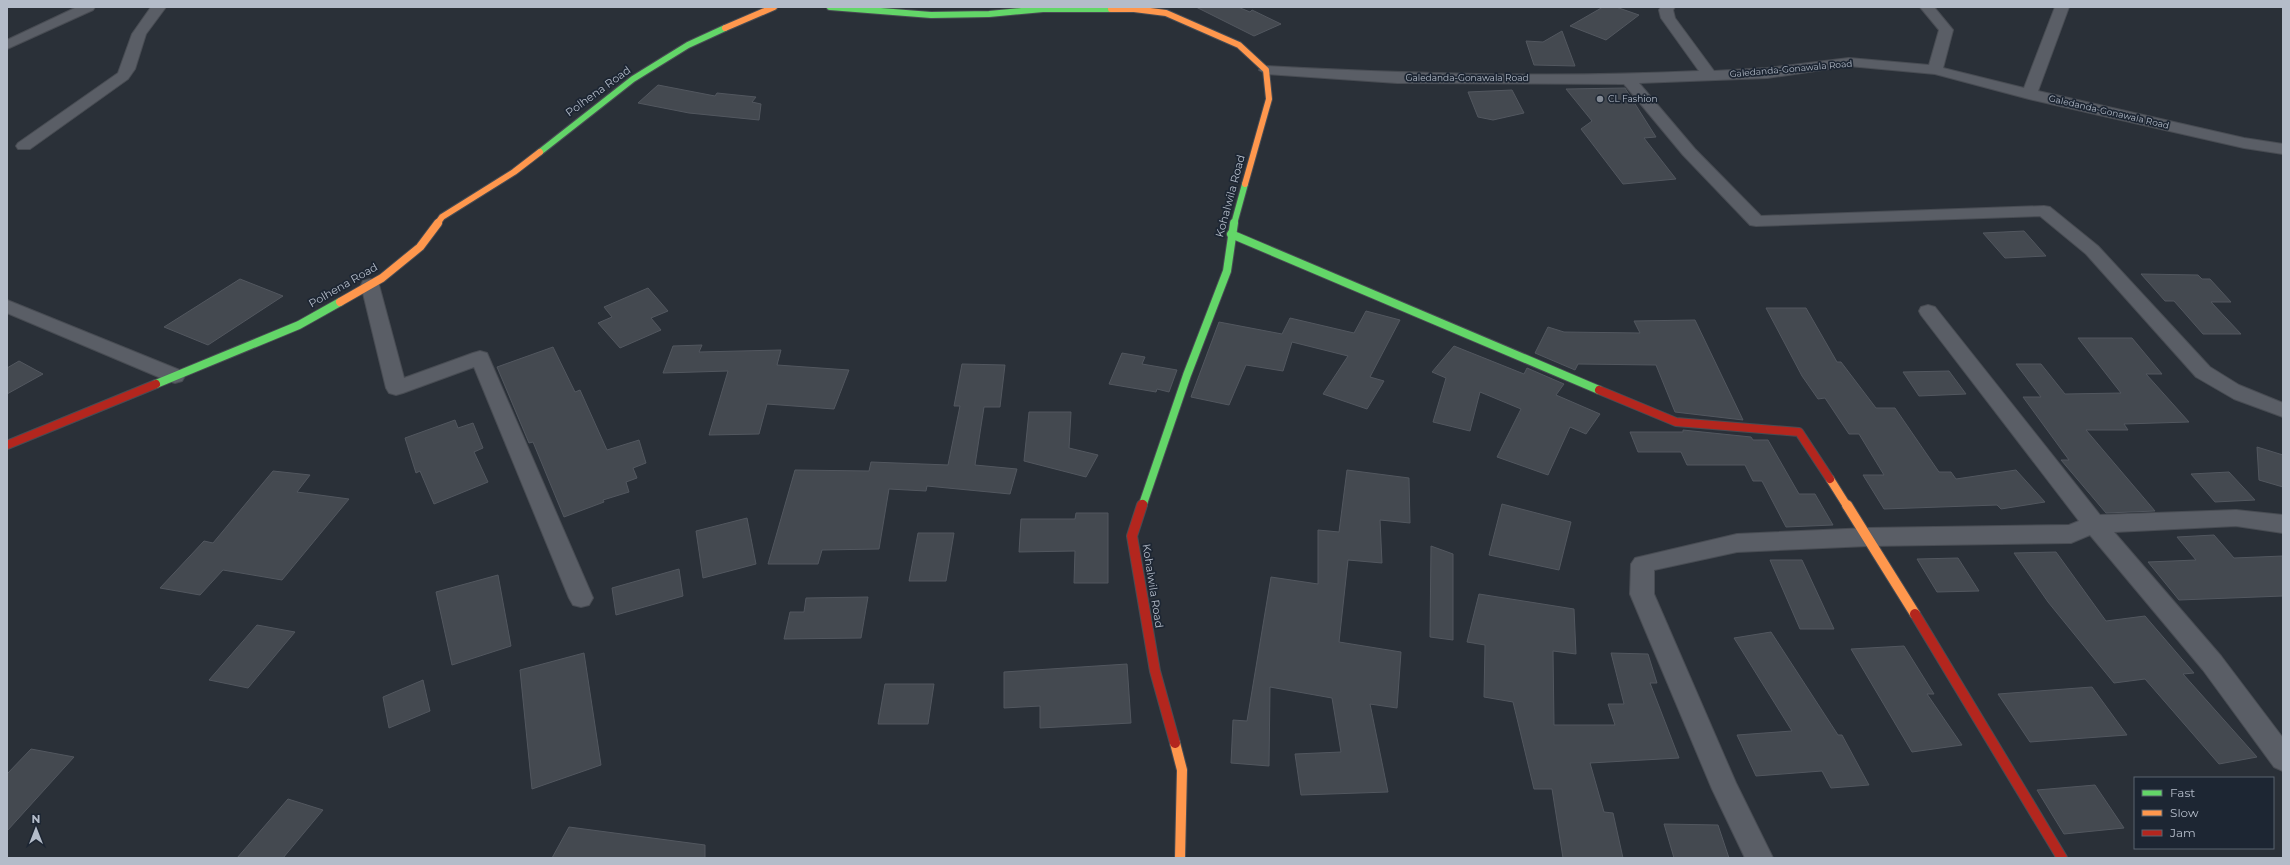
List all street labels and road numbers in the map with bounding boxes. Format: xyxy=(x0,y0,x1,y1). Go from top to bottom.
street label: Galedanda-Gonawala Road xyxy=(1729,58,1853,79)
street label: Polhena Road xyxy=(563,63,633,119)
street label: Galedanda-Gonawala Road xyxy=(1405,72,1529,83)
street label: Galedanda-Gonawala Road xyxy=(2048,92,2170,131)
street label: Kohalwila Road xyxy=(1212,153,1248,239)
street label: Polhena Road xyxy=(306,260,380,310)
street label: Kohalwila Road xyxy=(1139,543,1167,629)

